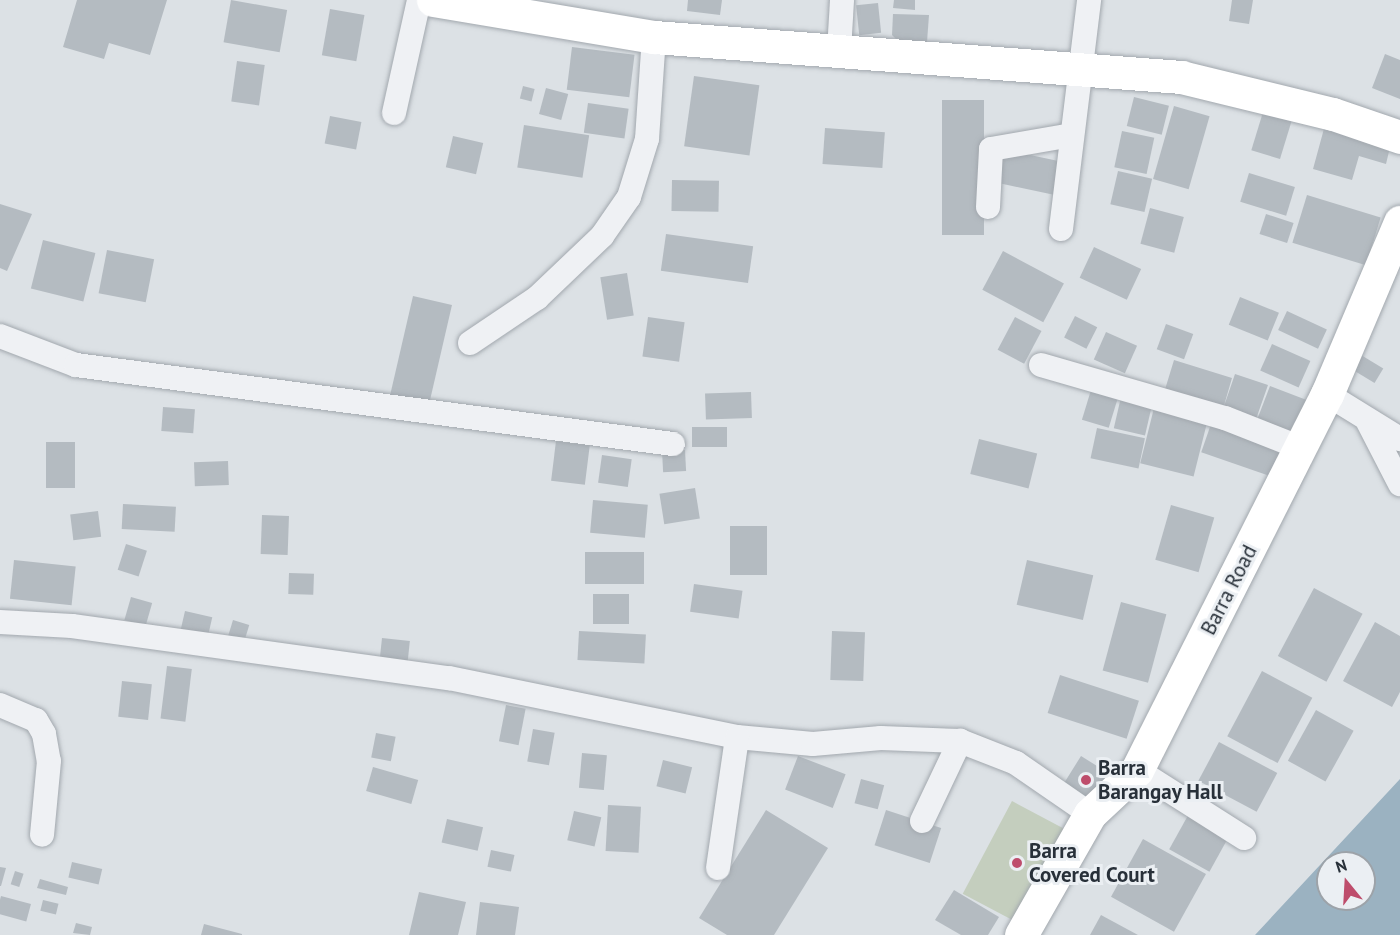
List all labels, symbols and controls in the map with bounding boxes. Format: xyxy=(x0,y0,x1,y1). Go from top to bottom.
street label: Barra Road xyxy=(1196,541,1262,639)
place label: Barra Barangay Hall xyxy=(1098,755,1224,805)
marker: Barra Barangay Hall xyxy=(1079,773,1093,787)
place label: Barra Covered Court xyxy=(1029,838,1155,888)
north arrow xyxy=(1316,851,1376,911)
text: N xyxy=(1333,855,1349,877)
marker: Barra Covered Court xyxy=(1010,856,1024,870)

